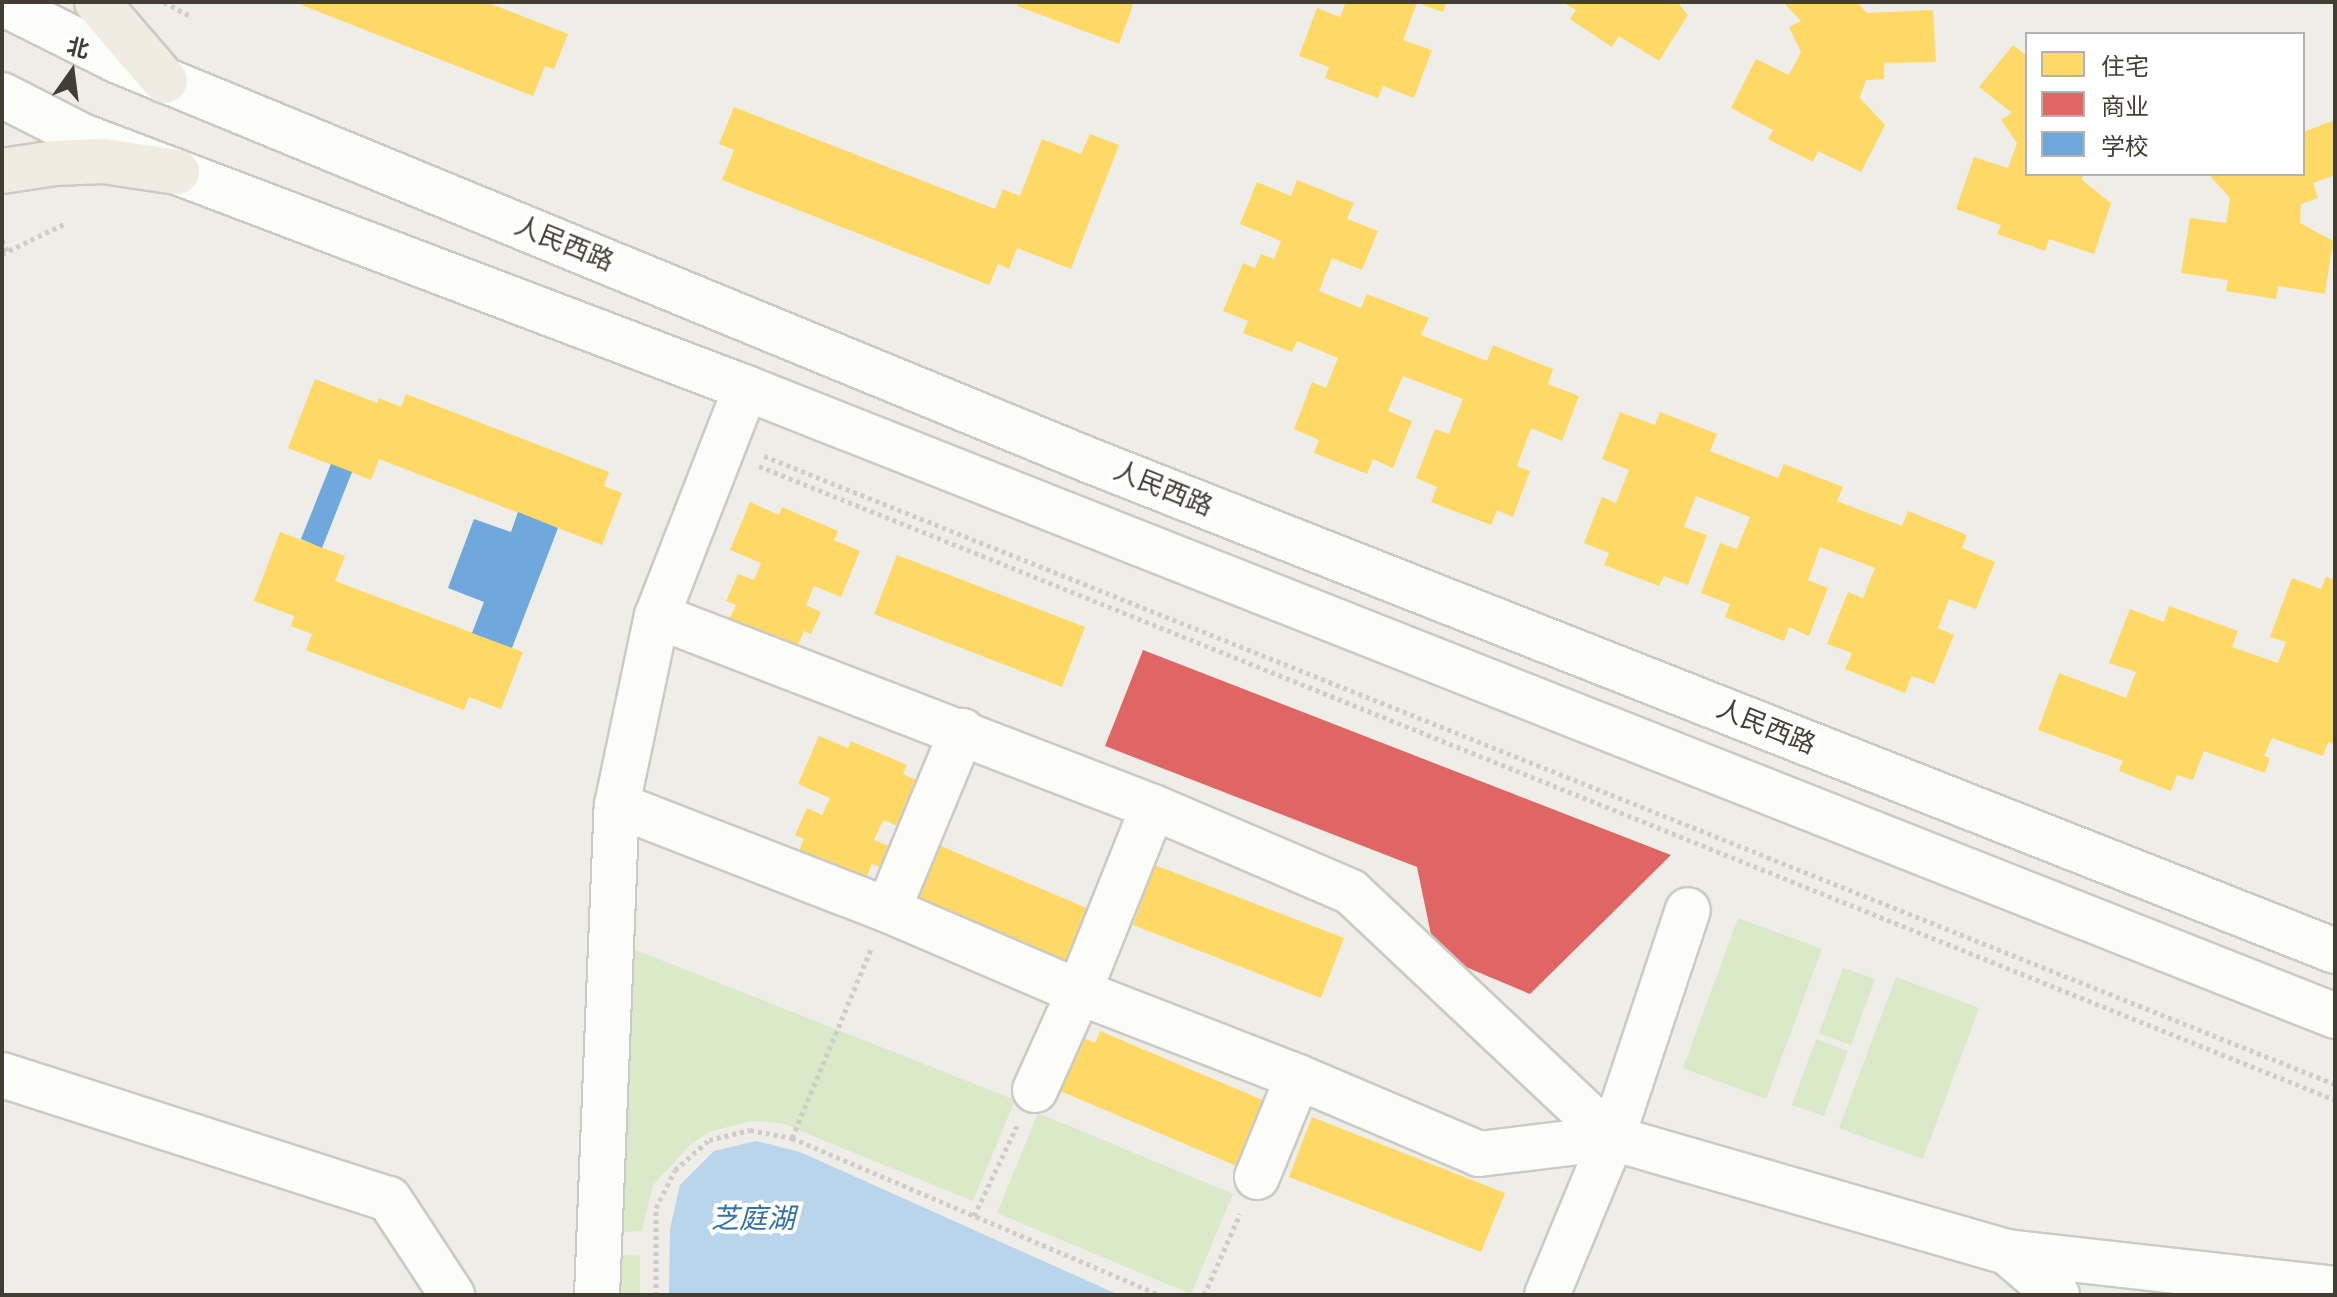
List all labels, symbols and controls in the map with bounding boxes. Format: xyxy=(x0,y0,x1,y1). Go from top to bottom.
north arrow xyxy=(32,32,112,112)
legend xyxy=(2025,32,2305,176)
text: 北 xyxy=(64,33,92,63)
text: 住宅 xyxy=(2101,53,2149,80)
text: 商业 xyxy=(2101,93,2149,120)
text: 学校 xyxy=(2101,133,2149,160)
street label: 人民西路 xyxy=(510,210,618,278)
street label: 人民西路 xyxy=(1109,455,1217,523)
street label: 人民西路 xyxy=(1712,693,1820,761)
water label: 芝庭湖 xyxy=(711,1202,795,1236)

